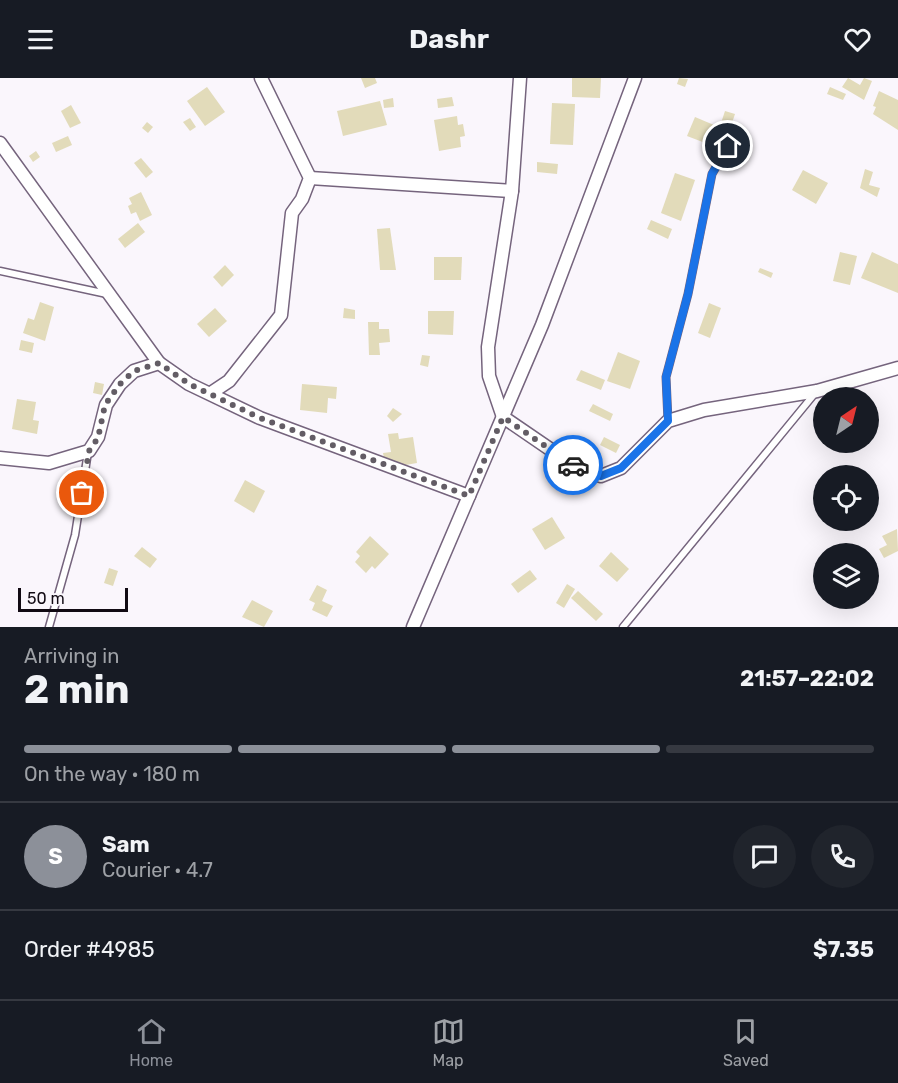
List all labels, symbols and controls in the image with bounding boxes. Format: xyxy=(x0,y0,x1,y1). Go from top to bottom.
icon: menu xyxy=(24,23,57,56)
text: Dashr xyxy=(409,23,489,55)
icon: heart xyxy=(841,23,874,56)
pin xyxy=(702,120,753,171)
icon: home xyxy=(711,129,744,162)
north arrow xyxy=(813,387,879,453)
map controls xyxy=(813,387,879,609)
courier xyxy=(543,435,603,495)
icon: car xyxy=(557,449,590,482)
button: locate xyxy=(813,465,879,531)
pin xyxy=(56,467,107,518)
icon: bag xyxy=(65,476,98,509)
button: layers xyxy=(813,543,879,609)
scale bar xyxy=(18,585,128,612)
text: 50 m xyxy=(27,589,65,608)
text: Arriving in xyxy=(24,644,119,668)
text: 21:57–22:02 xyxy=(740,665,874,692)
text: 2 min xyxy=(24,667,130,713)
text: On the way · 180 m xyxy=(24,762,200,786)
button: chat xyxy=(733,825,796,888)
button: phone xyxy=(811,825,874,888)
text: Sam xyxy=(102,831,150,858)
text: S xyxy=(48,843,63,870)
text: Courier · 4.7 xyxy=(102,858,213,882)
text: Order #4985 xyxy=(24,936,155,963)
text: $7.35 xyxy=(813,936,874,963)
tab: Home xyxy=(129,1015,173,1070)
tab: Map xyxy=(432,1015,465,1070)
tab: Saved xyxy=(723,1015,769,1070)

